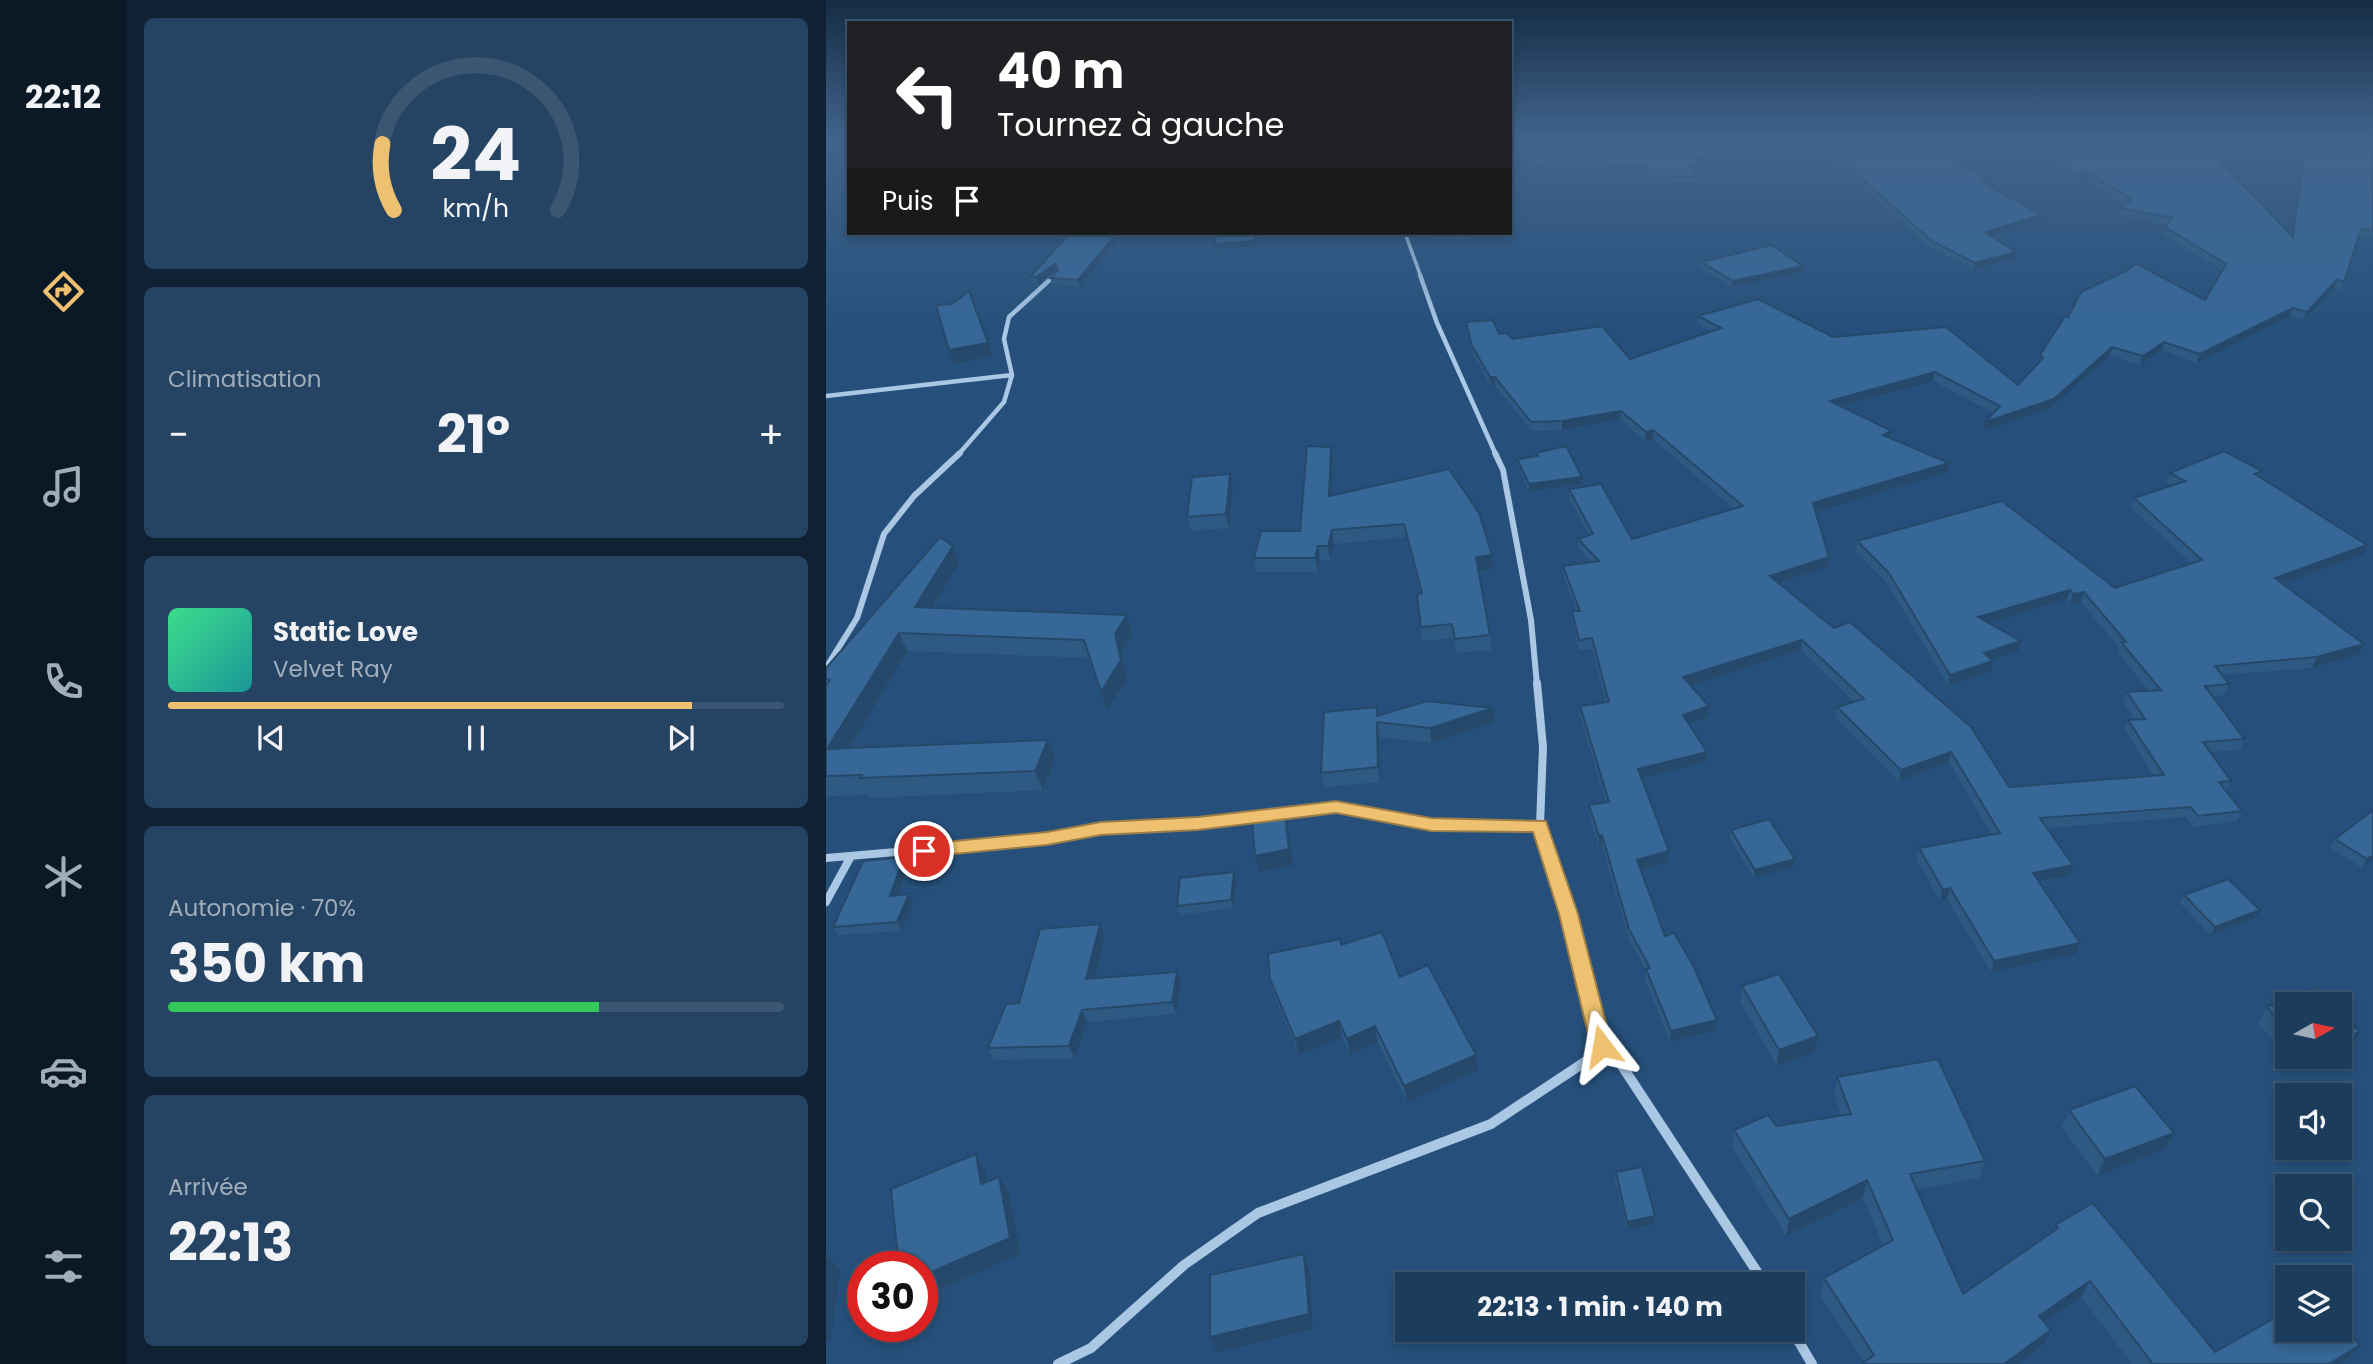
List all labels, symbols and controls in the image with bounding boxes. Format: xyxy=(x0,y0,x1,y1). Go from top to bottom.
text: 40 m xyxy=(997,37,1124,105)
icon: left xyxy=(882,49,973,140)
text: 22:12 xyxy=(25,74,101,119)
text: Tournez à gauche xyxy=(997,102,1284,147)
text: 24 xyxy=(431,104,521,205)
icon: arrive xyxy=(948,182,986,220)
text: Puis xyxy=(882,183,934,219)
text: km/h xyxy=(443,190,509,225)
icon: directions xyxy=(39,267,88,316)
text: Climatisation xyxy=(168,363,321,395)
text: 21° xyxy=(437,398,510,471)
text: − xyxy=(168,408,189,461)
text: + xyxy=(758,408,784,461)
icon: music xyxy=(39,462,88,511)
text: Static Love xyxy=(273,614,418,650)
text: Velvet Ray xyxy=(273,653,393,685)
icon: phone xyxy=(39,657,88,706)
icon: previous xyxy=(252,719,290,757)
icon: pause xyxy=(457,719,495,757)
icon: next xyxy=(662,719,700,757)
pin xyxy=(894,821,954,881)
icon: arrive xyxy=(905,832,943,870)
icon: climate xyxy=(39,852,88,901)
text: Autonomie · 70% xyxy=(168,892,356,924)
text: 350 km xyxy=(168,927,365,1000)
north arrow xyxy=(2275,992,2352,1069)
map controls xyxy=(2275,992,2352,1342)
position arrow xyxy=(1565,1009,1639,1083)
icon: car xyxy=(39,1047,88,1096)
button: sound xyxy=(2275,1083,2352,1160)
text: Arrivée xyxy=(168,1171,248,1203)
button: search xyxy=(2275,1174,2352,1251)
text: 22:13 xyxy=(168,1206,293,1279)
icon: filters xyxy=(39,1242,88,1291)
speed limit sign: 30 xyxy=(847,1251,938,1342)
button: layers xyxy=(2275,1265,2352,1342)
text: 22:13 · 1 min · 140 m xyxy=(1477,1289,1723,1325)

